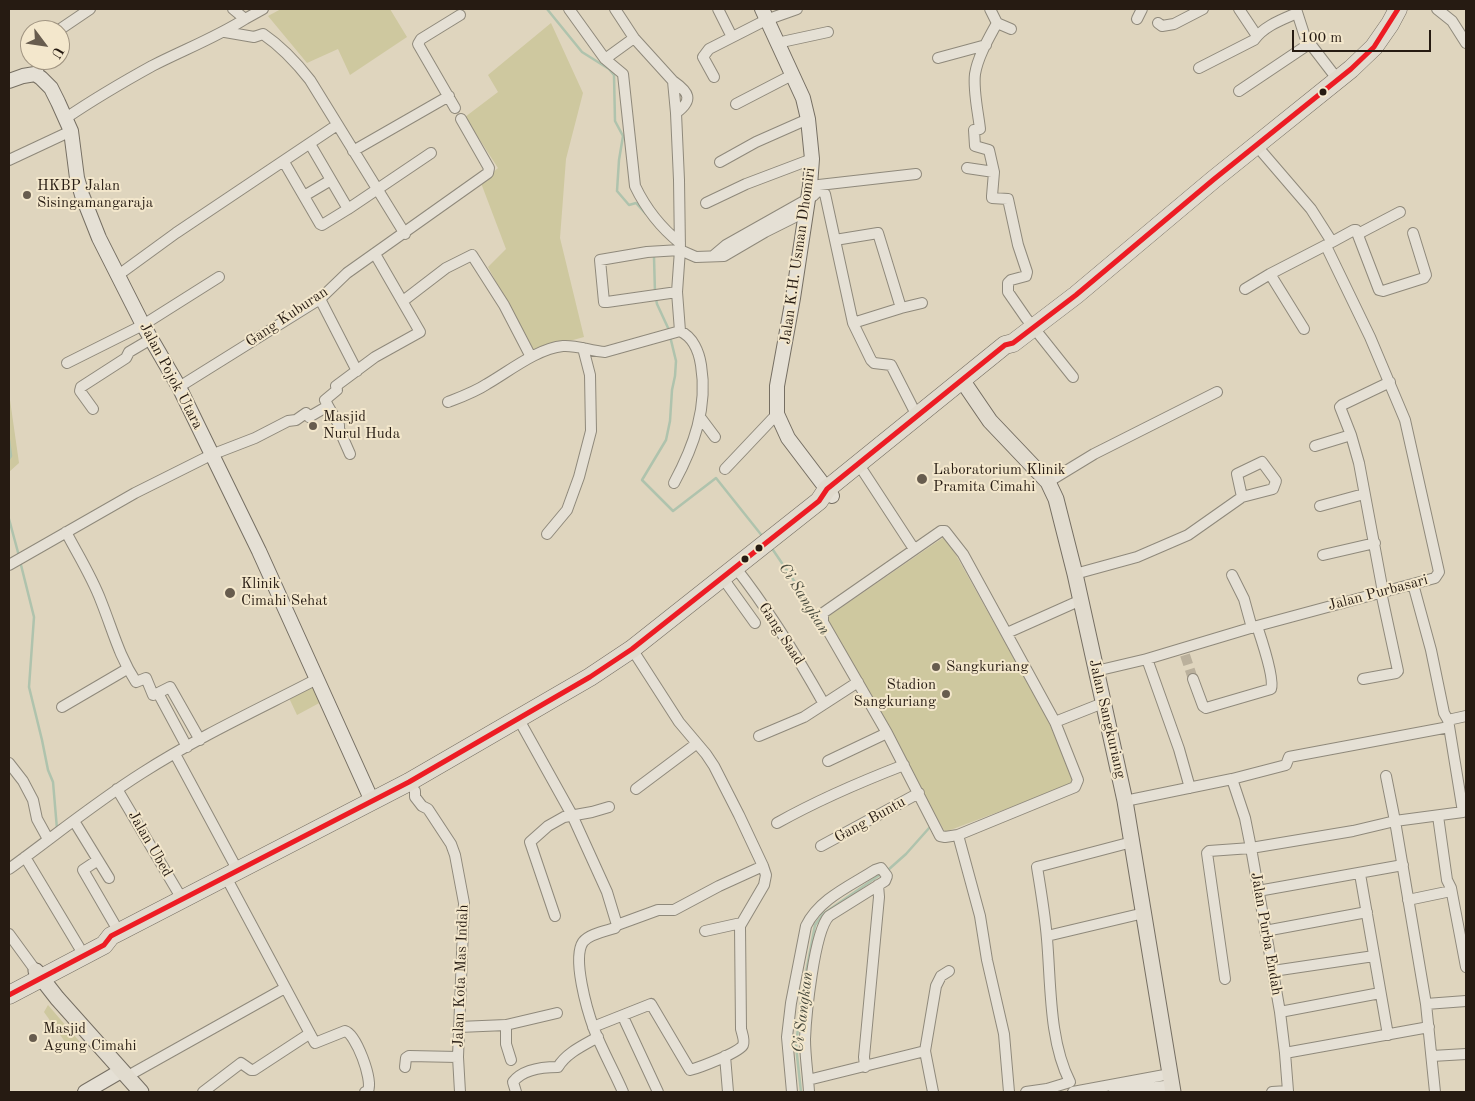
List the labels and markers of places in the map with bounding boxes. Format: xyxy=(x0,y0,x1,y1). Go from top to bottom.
unlabelled marker xyxy=(1318,87,1328,97)
place label: HKBP Jalan Sisingamangaraja xyxy=(37,177,153,212)
marker: HKBP Jalan Sisingamangaraja xyxy=(21,189,33,201)
place label: Masjid Nurul Huda xyxy=(323,408,400,443)
marker: Masjid Nurul Huda xyxy=(307,420,319,432)
place label: Laboratorium Klinik Pramita Cimahi xyxy=(933,461,1066,496)
marker: Laboratorium Klinik Pramita Cimahi xyxy=(915,472,929,486)
unlabelled marker xyxy=(754,543,764,553)
unlabelled marker xyxy=(740,554,750,564)
place label: Klinik Cimahi Sehat xyxy=(241,575,328,610)
marker: Klinik Cimahi Sehat xyxy=(223,586,237,600)
place label: Sangkuriang xyxy=(946,658,1029,676)
marker: Sangkuriang xyxy=(930,661,942,673)
place label: Stadion Sangkuriang xyxy=(853,676,936,711)
marker: Stadion Sangkuriang xyxy=(940,688,952,700)
place label: Masjid Agung Cimahi xyxy=(43,1020,137,1055)
marker: Masjid Agung Cimahi xyxy=(27,1032,39,1044)

